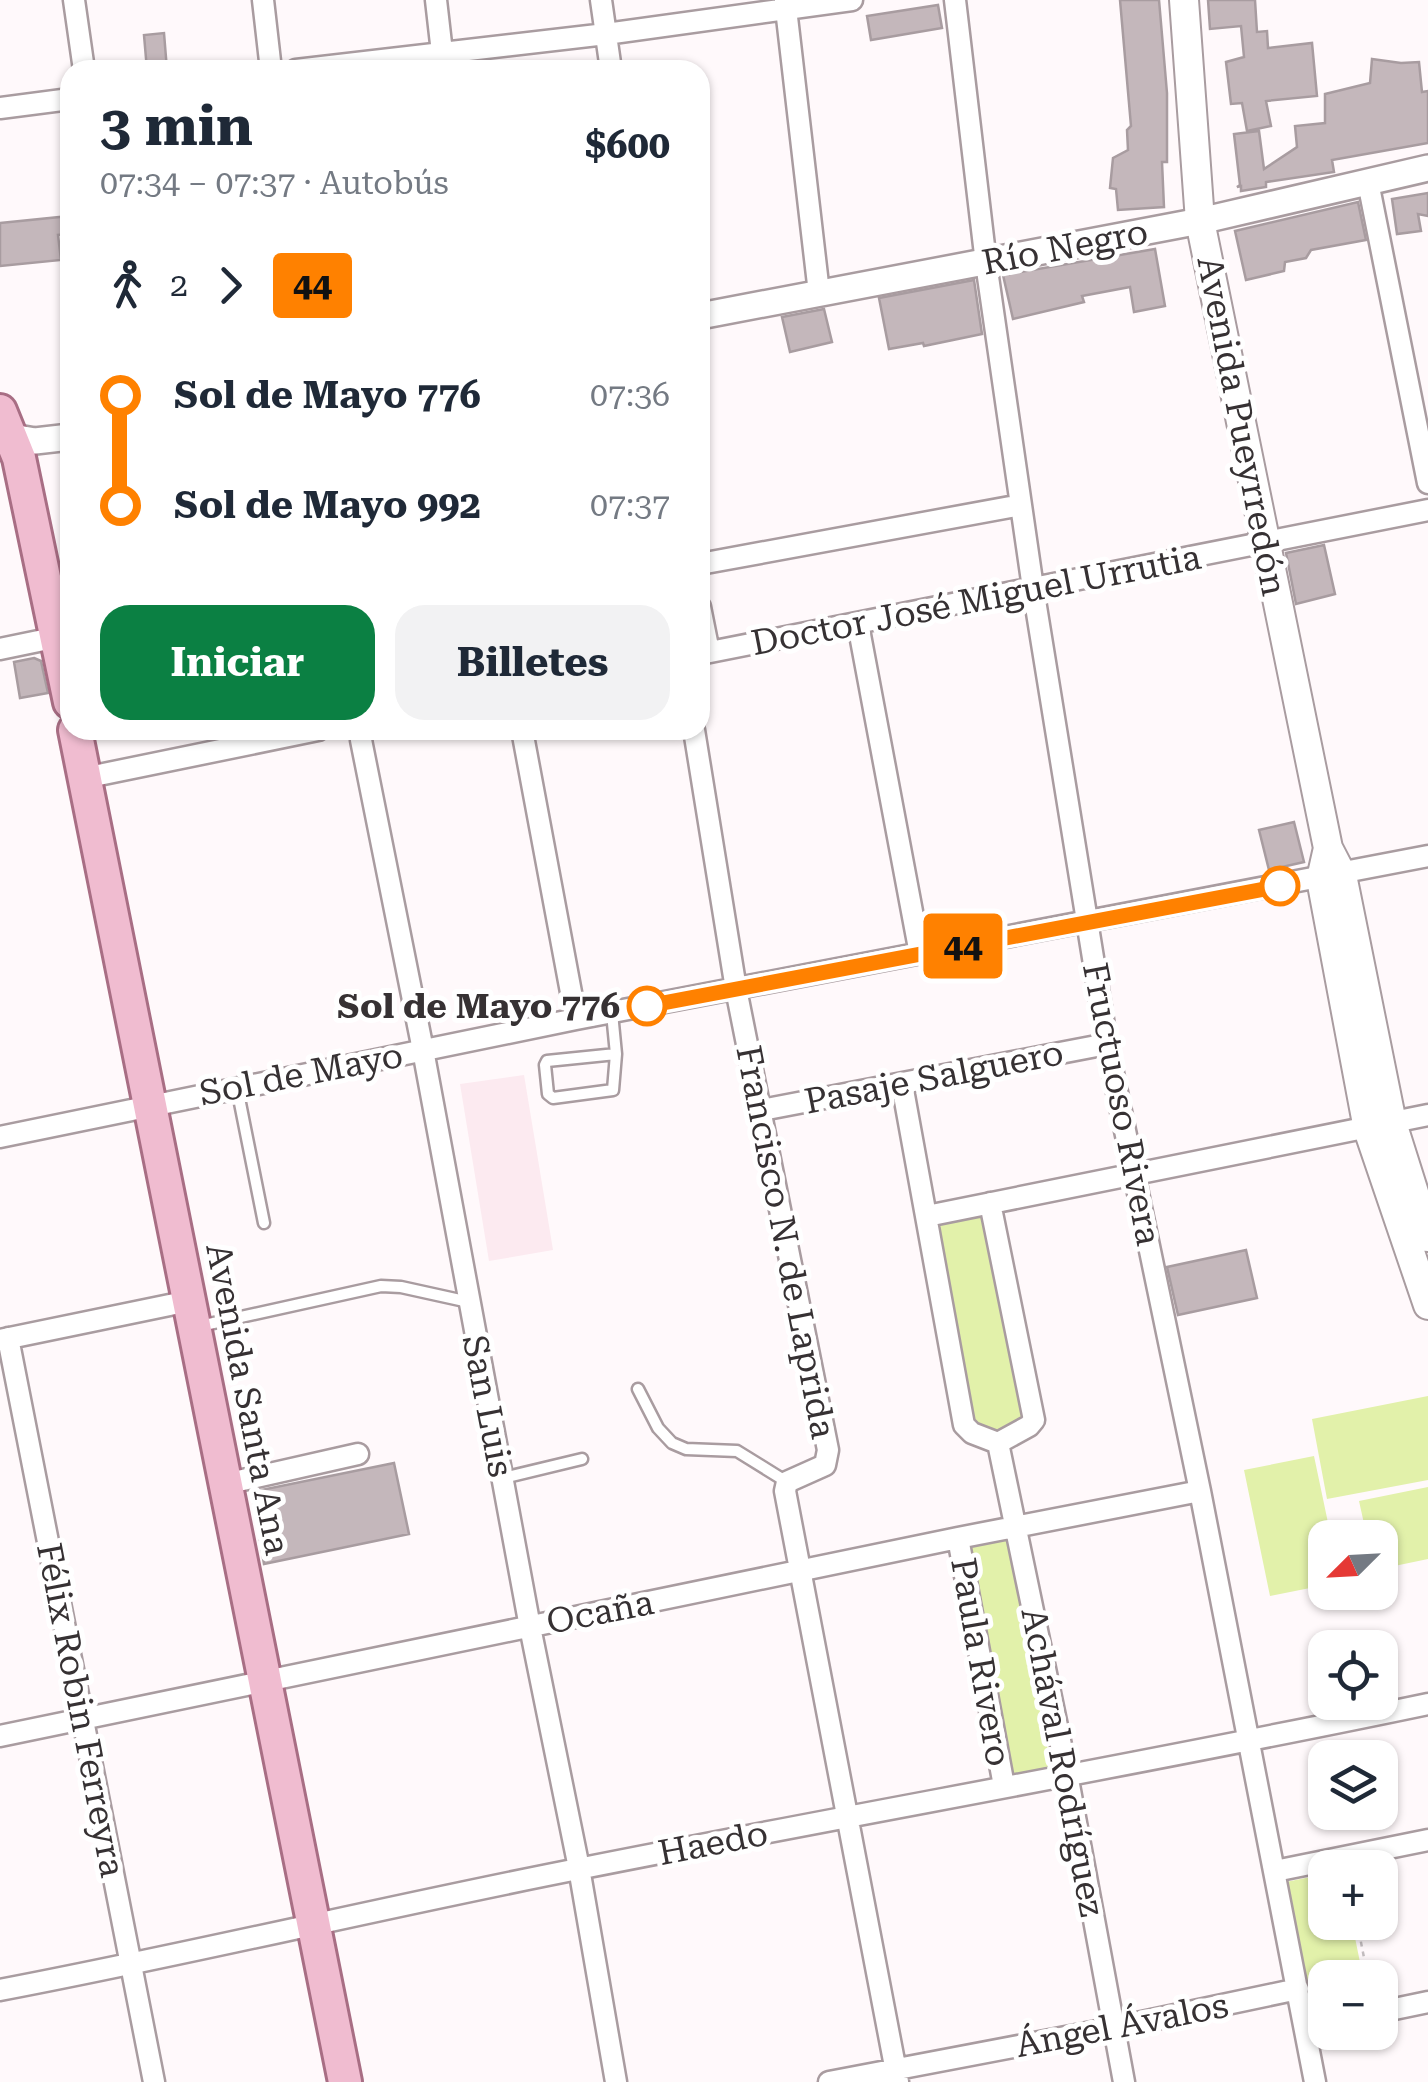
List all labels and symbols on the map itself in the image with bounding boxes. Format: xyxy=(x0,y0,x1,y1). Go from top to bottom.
street label: Río Negro xyxy=(979,211,1151,284)
street label: Avenida Pueyrredón xyxy=(1188,253,1295,599)
street label: Doctor José Miguel Urrutia xyxy=(748,537,1204,664)
unlabelled marker xyxy=(1261,867,1299,905)
line badge: 44 xyxy=(918,914,1008,978)
street label: Fructuoso Rivera xyxy=(1074,959,1169,1249)
place label: Sol de Mayo 776 xyxy=(337,986,620,1027)
marker: Sol de Mayo 776 xyxy=(628,987,666,1025)
street label: Pasaje Salguero xyxy=(801,1032,1067,1123)
street label: Sol de Mayo xyxy=(196,1035,406,1114)
street label: Francisco N. de Laprida xyxy=(727,1042,844,1442)
street label: Avenida Santa Ana xyxy=(197,1240,298,1558)
street label: San Luis xyxy=(454,1332,521,1481)
north arrow xyxy=(1308,1520,1398,1610)
street label: Félix Robin Ferreyra xyxy=(28,1540,133,1881)
street label: Paula Rivero xyxy=(942,1555,1019,1769)
street label: Ocaña xyxy=(543,1582,657,1643)
street label: Achával Rodríguez xyxy=(1012,1604,1113,1920)
street label: Haedo xyxy=(655,1813,771,1874)
street label: Ángel Ávalos xyxy=(1012,1985,1232,2066)

